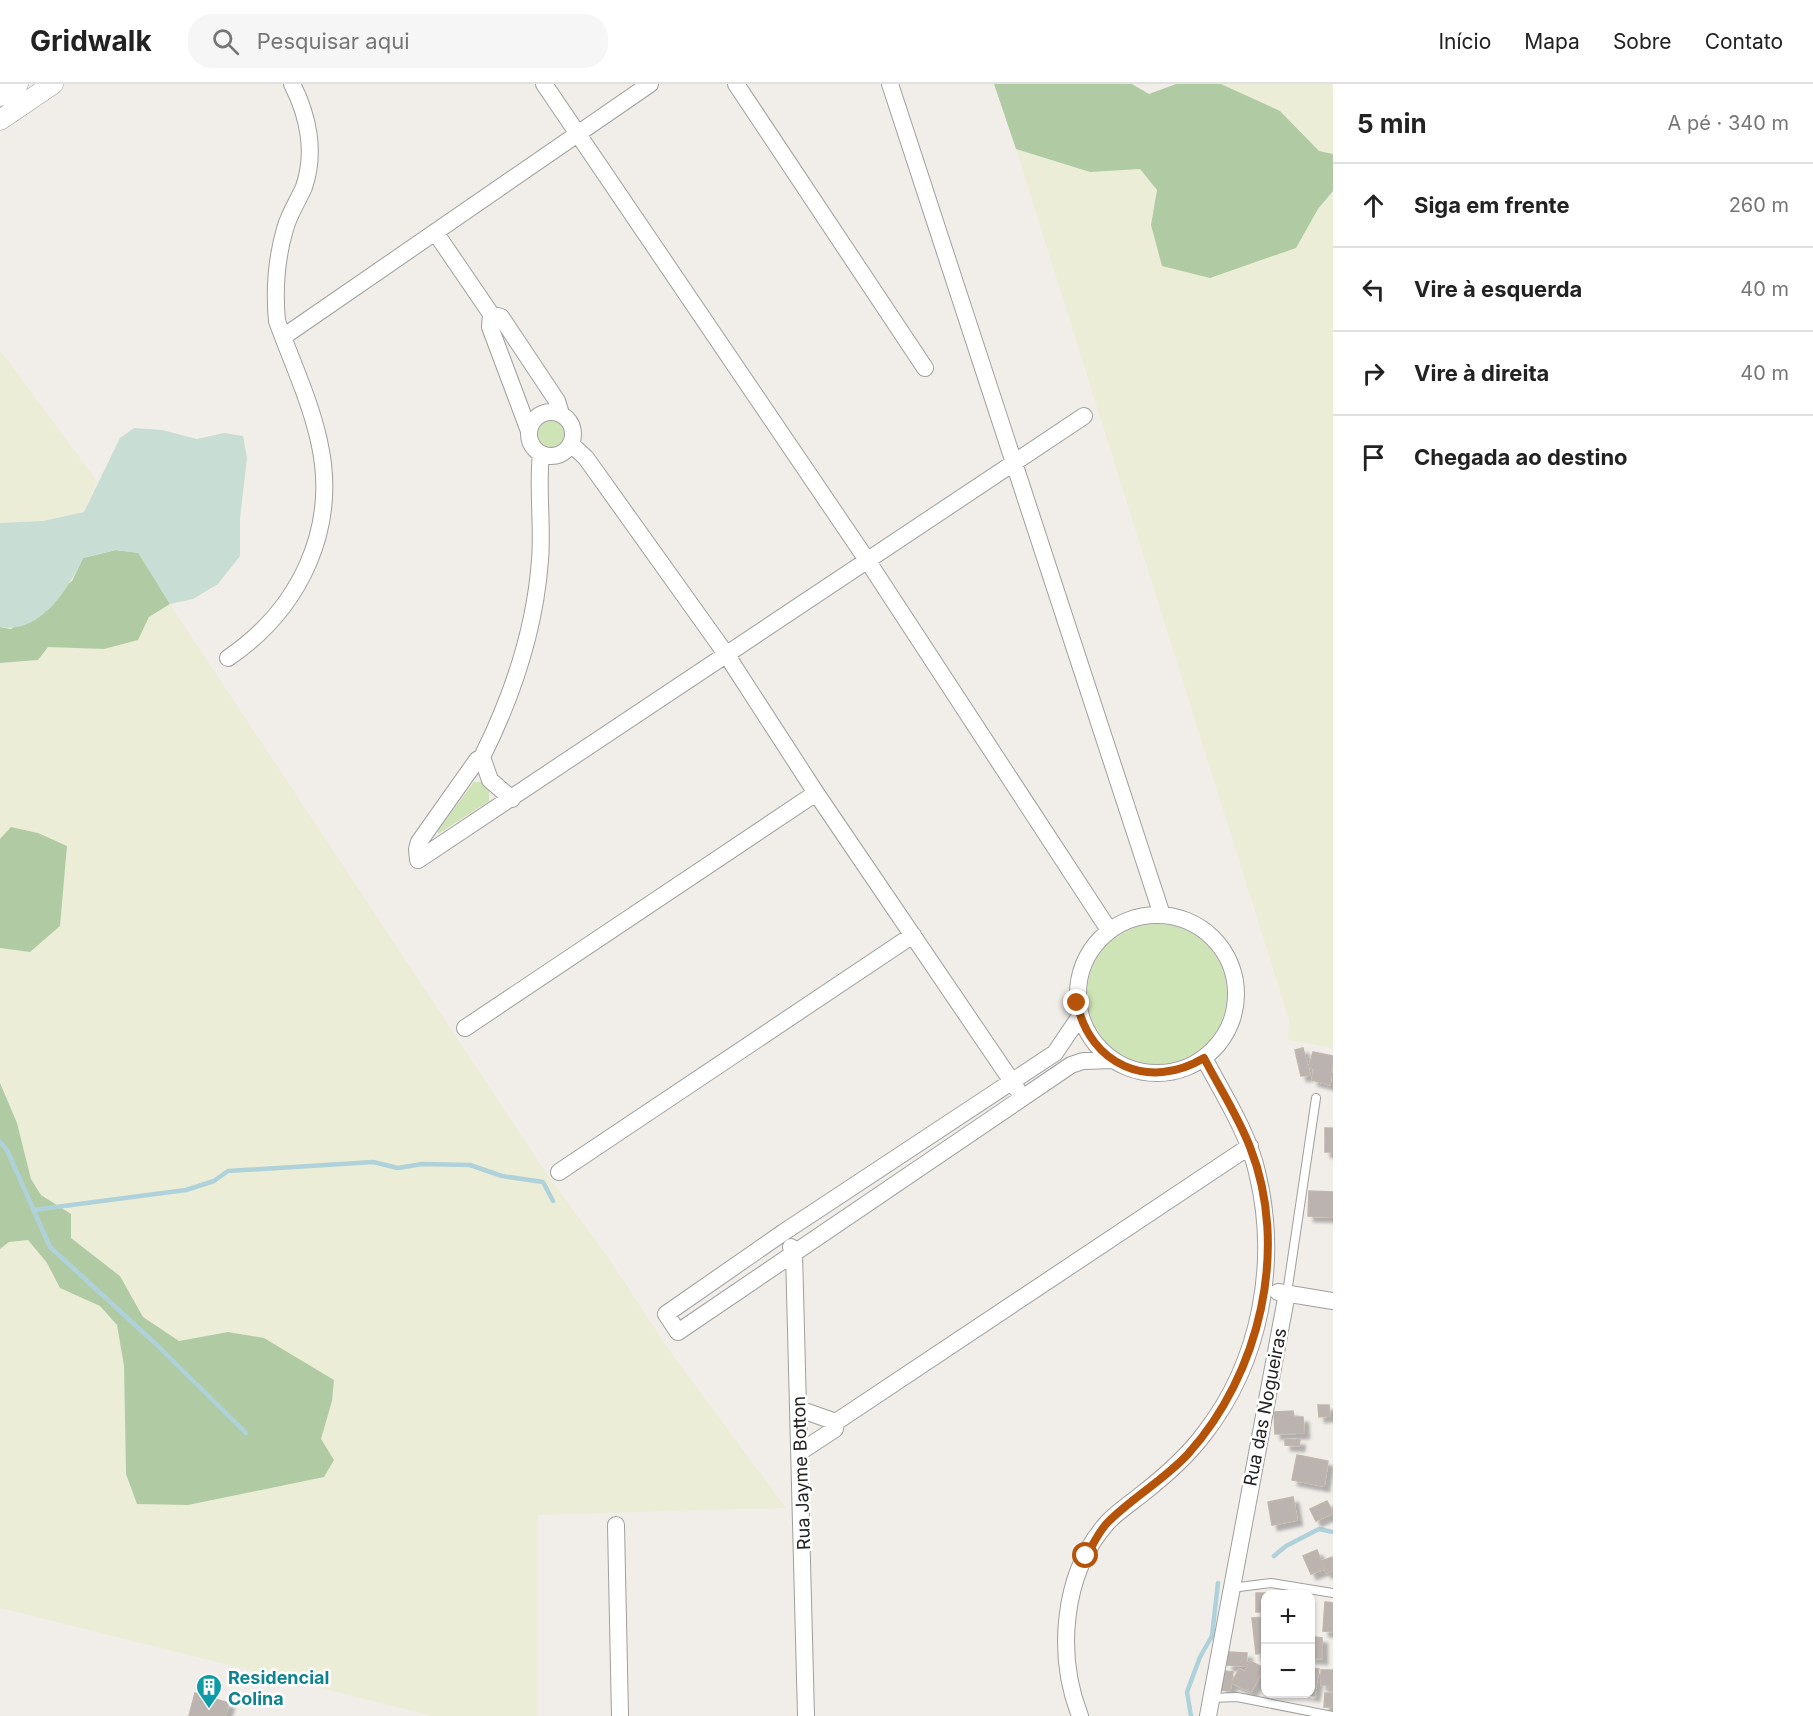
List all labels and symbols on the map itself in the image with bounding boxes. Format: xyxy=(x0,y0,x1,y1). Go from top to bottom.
route end xyxy=(1063,989,1089,1015)
street label: Rua das Nogueiras xyxy=(1239,1326,1291,1488)
street label: Rua Jayme Botton xyxy=(788,1396,814,1550)
route start xyxy=(1072,1542,1098,1568)
place label: Residencial Colina xyxy=(228,1667,329,1709)
building icon: Residencial Colina xyxy=(194,1672,224,1710)

